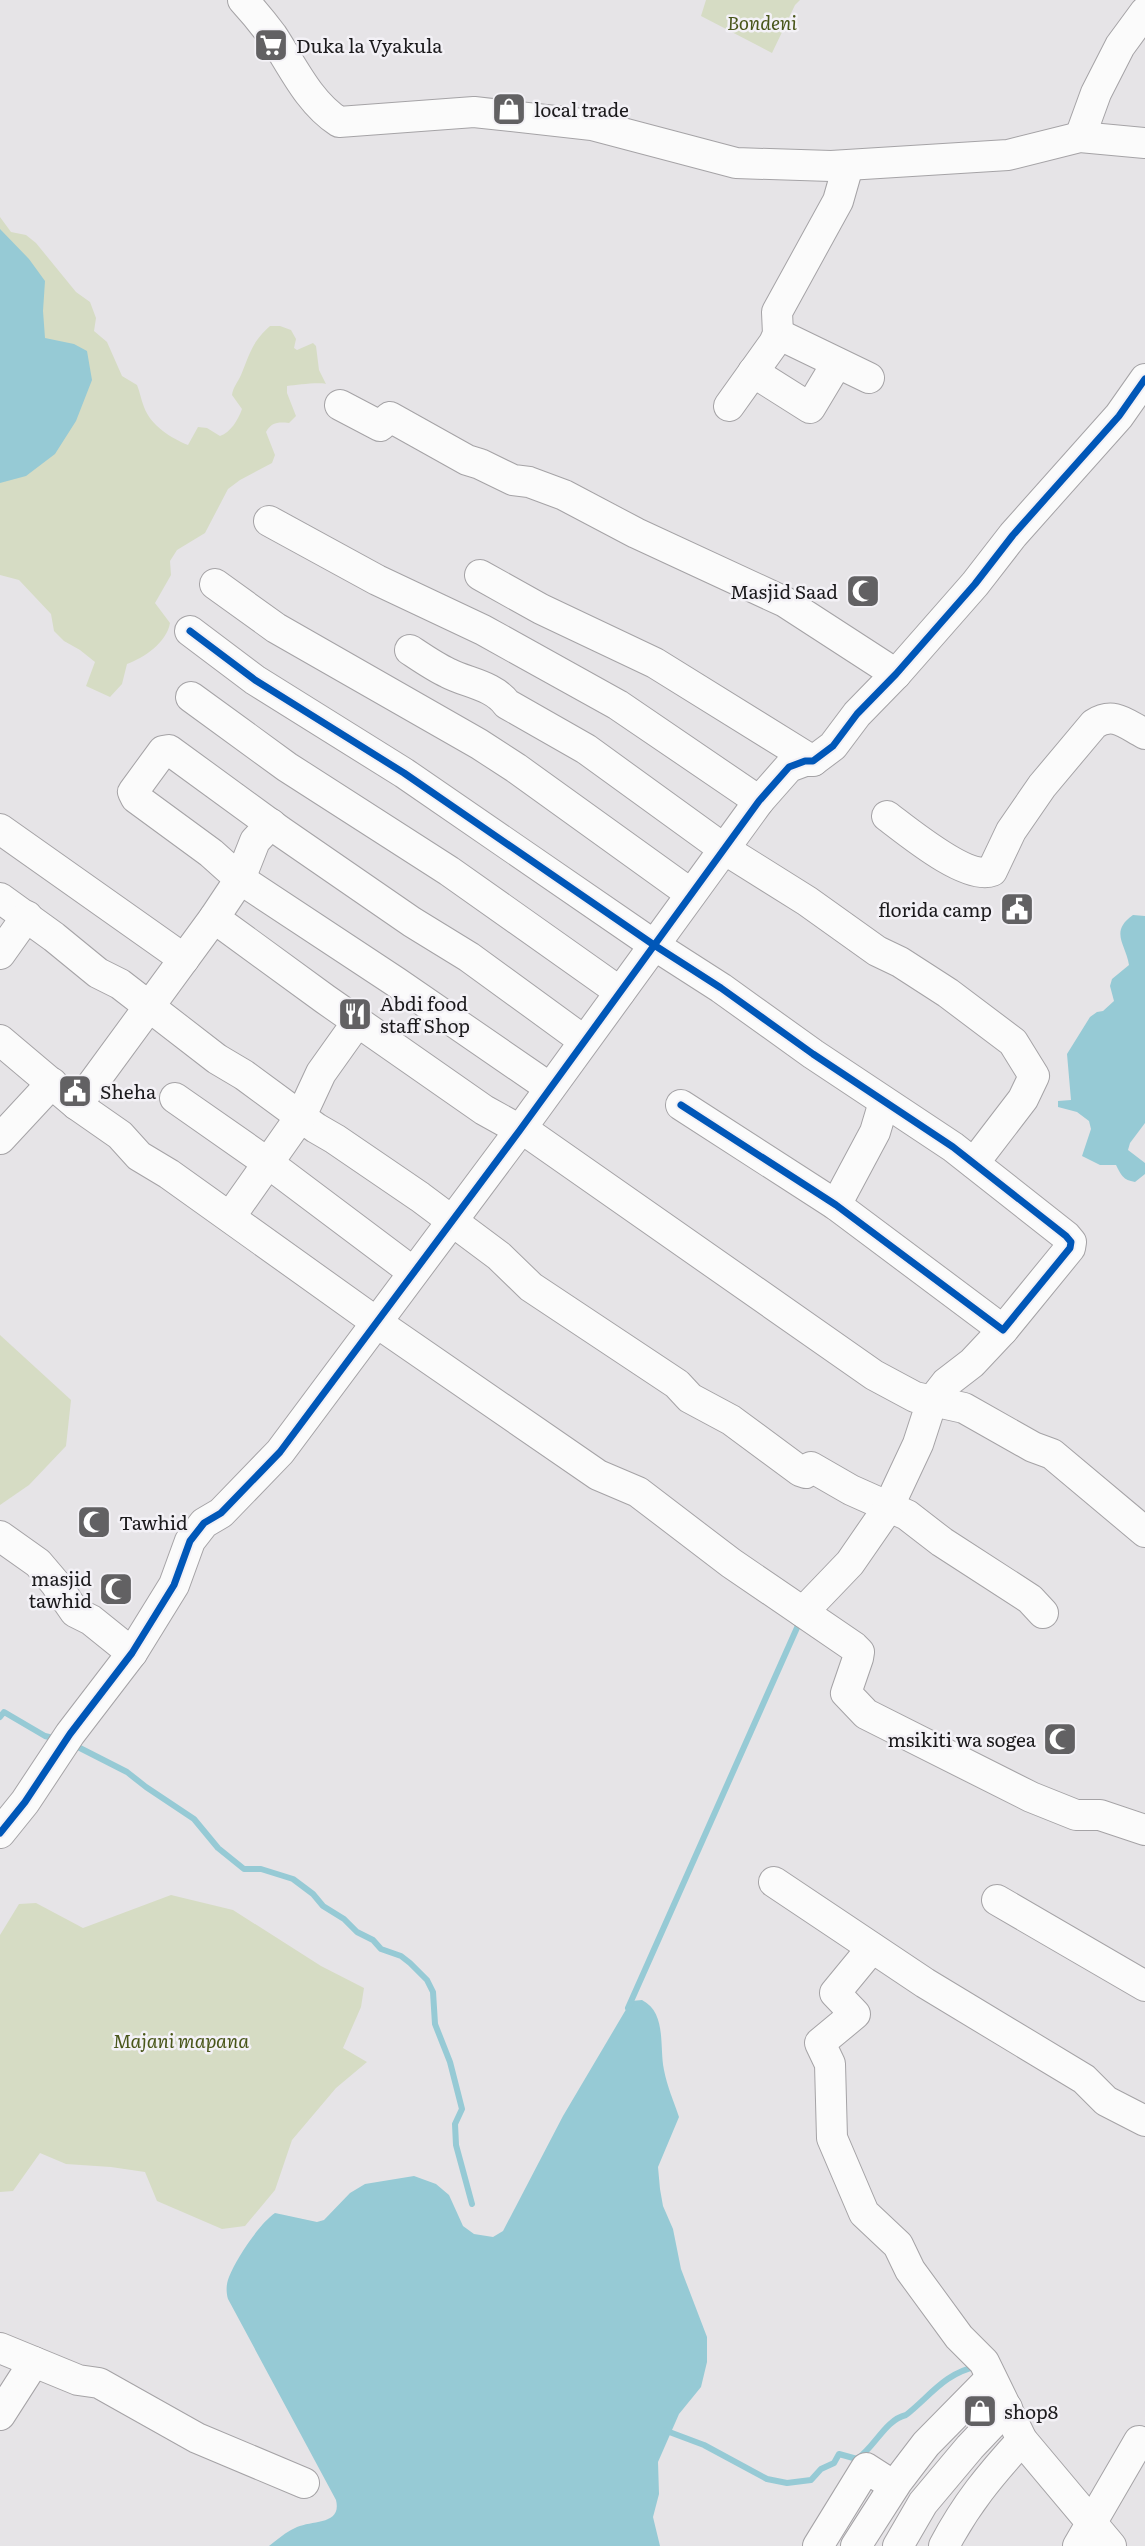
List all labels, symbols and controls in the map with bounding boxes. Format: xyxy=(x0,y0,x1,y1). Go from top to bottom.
park label: Bondeni xyxy=(727,8,797,36)
supermarket icon: Duka la Vyakula xyxy=(252,26,290,64)
place label: Duka la Vyakula xyxy=(296,31,443,59)
shop icon: local trade xyxy=(490,90,528,128)
place label: local trade xyxy=(534,95,629,123)
mosque icon: Masjid Saad xyxy=(844,572,882,610)
place label: Masjid Saad xyxy=(730,577,838,605)
public building icon: florida camp xyxy=(998,890,1036,928)
place label: florida camp xyxy=(878,895,992,923)
place label: Abdi food staff Shop xyxy=(380,989,470,1039)
restaurant icon: Abdi food staff Shop xyxy=(336,995,374,1033)
public building icon: Sheha xyxy=(56,1072,94,1110)
place label: Sheha xyxy=(100,1077,157,1105)
mosque icon: Tawhid xyxy=(75,1503,113,1541)
place label: Tawhid xyxy=(119,1508,188,1536)
place label: masjid tawhid xyxy=(28,1564,92,1614)
mosque icon: masjid tawhid xyxy=(97,1570,135,1608)
mosque icon: msikiti wa sogea xyxy=(1041,1720,1079,1758)
place label: msikiti wa sogea xyxy=(887,1725,1037,1753)
park label: Majani mapana xyxy=(113,2026,249,2054)
shop icon: shop8 xyxy=(961,2392,999,2430)
place label: shop8 xyxy=(1004,2397,1058,2425)

